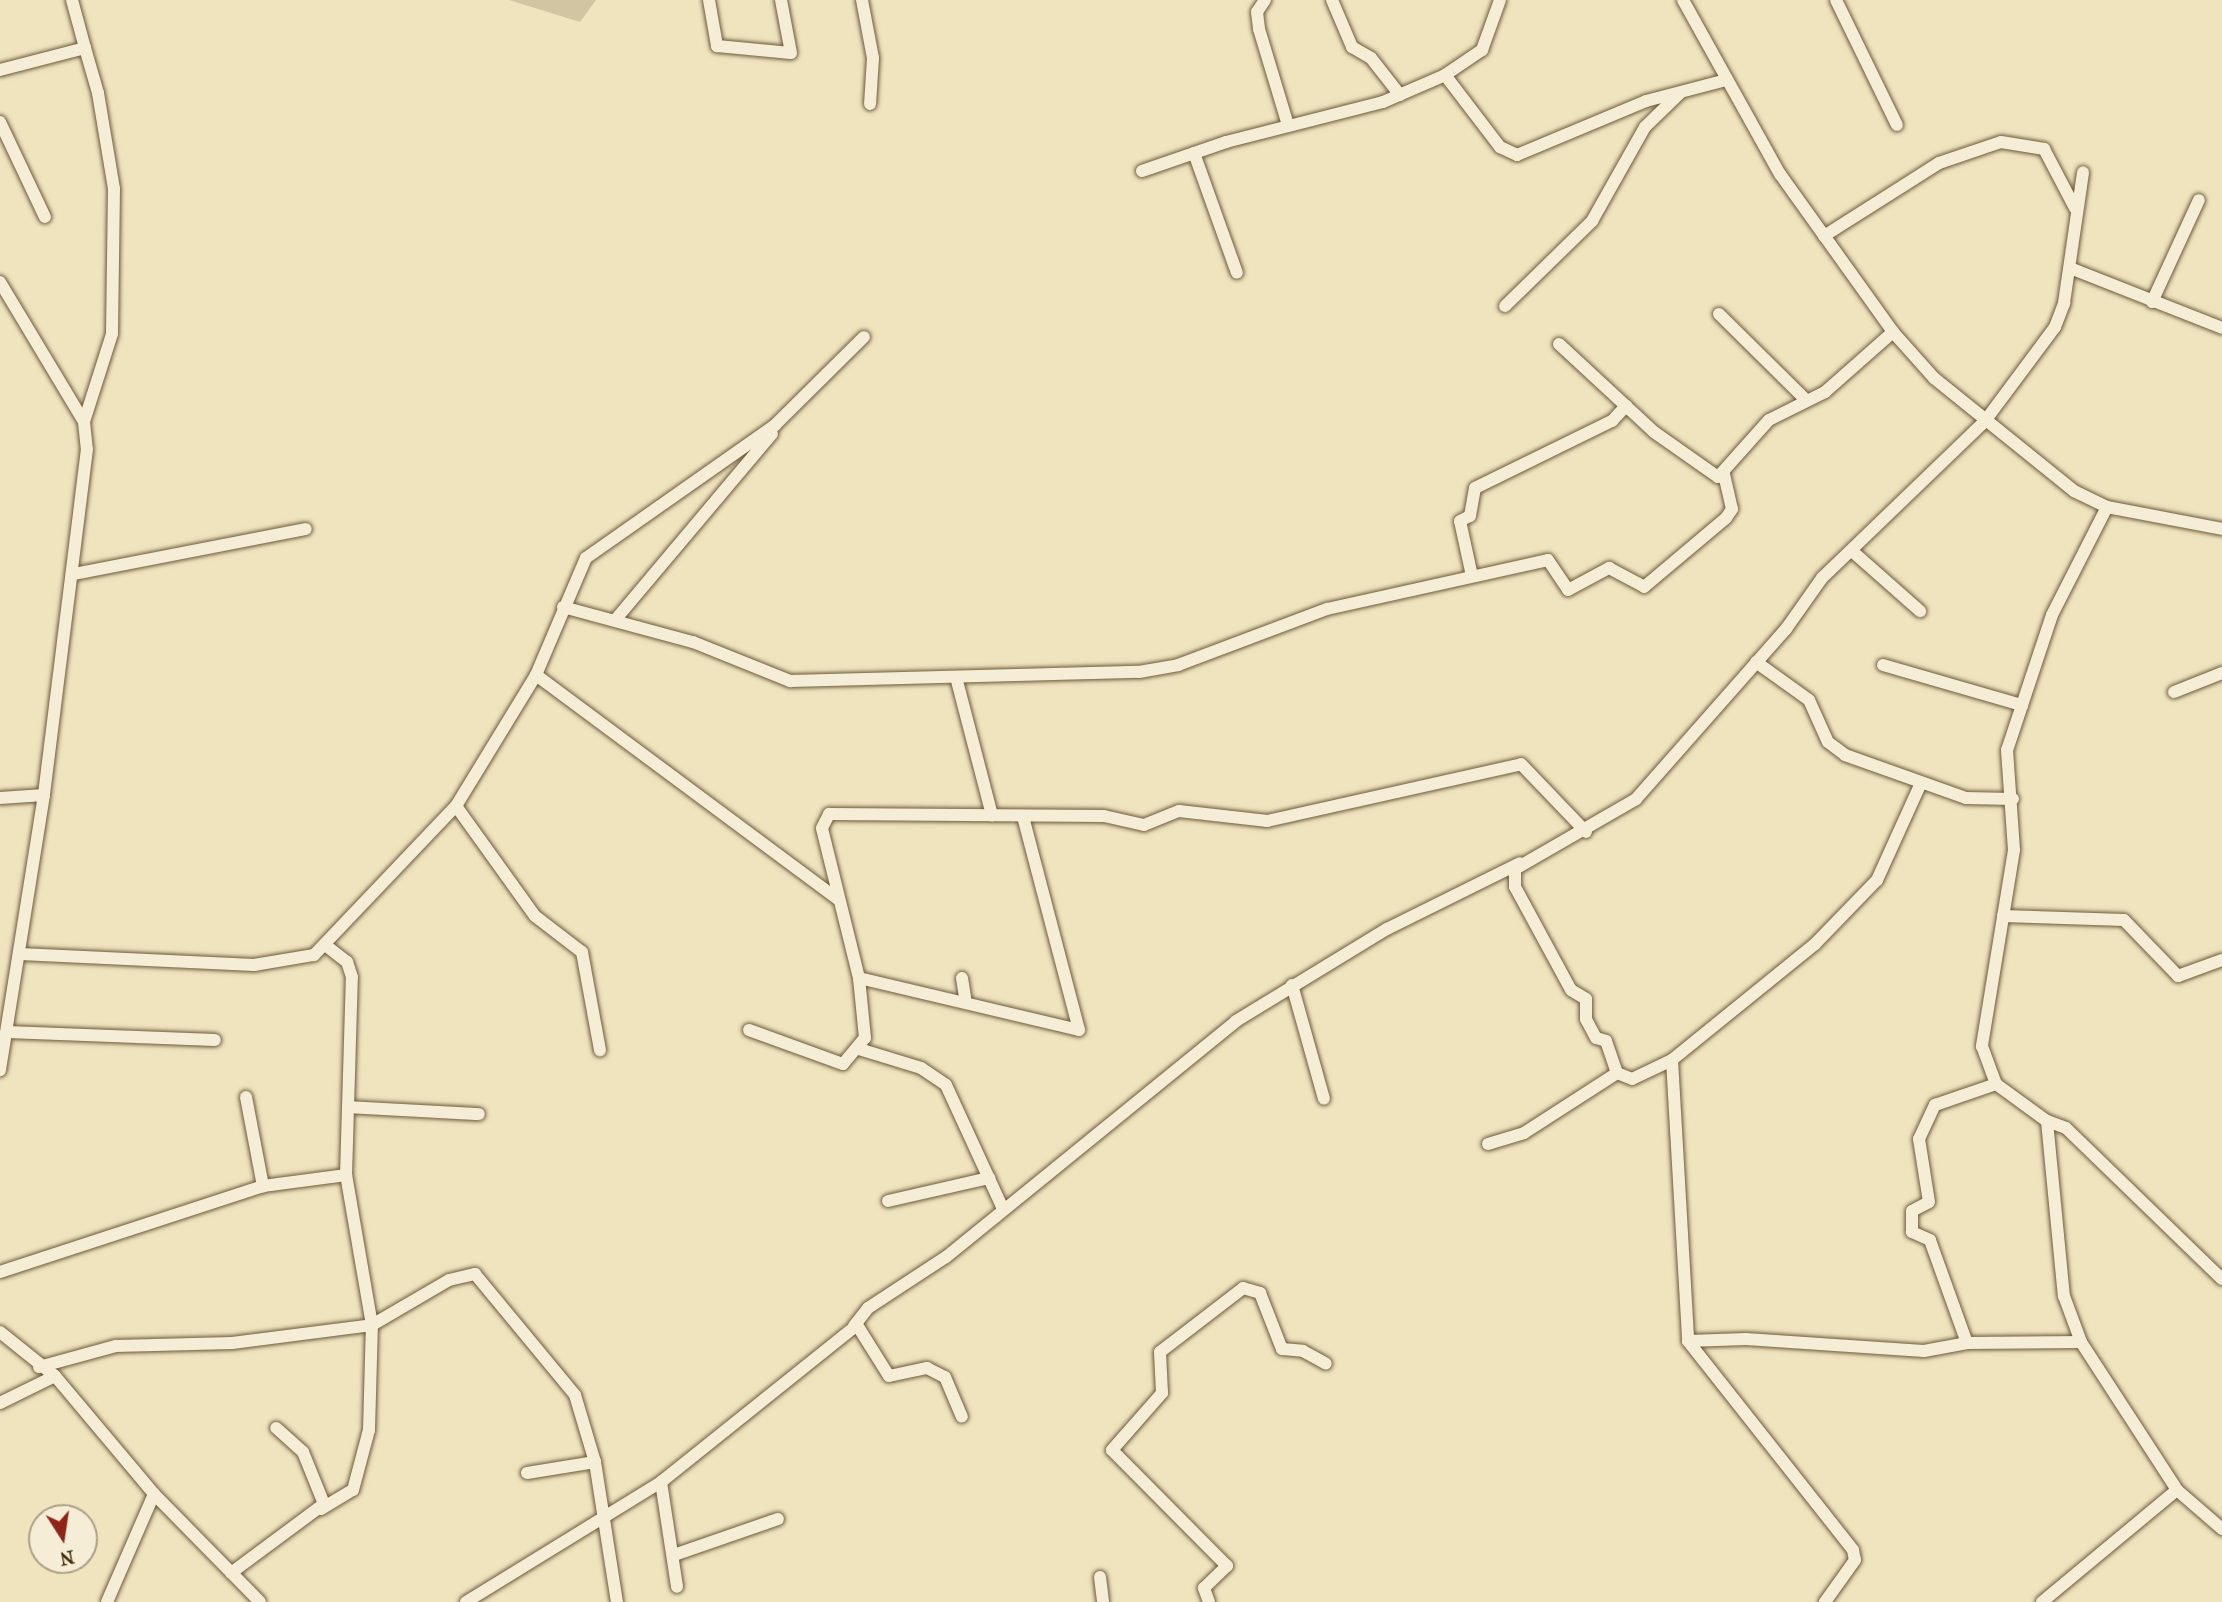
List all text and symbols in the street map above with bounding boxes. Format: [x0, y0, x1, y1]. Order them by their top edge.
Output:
north arrow [28, 1504, 98, 1574]
text: N [58, 1545, 76, 1570]

